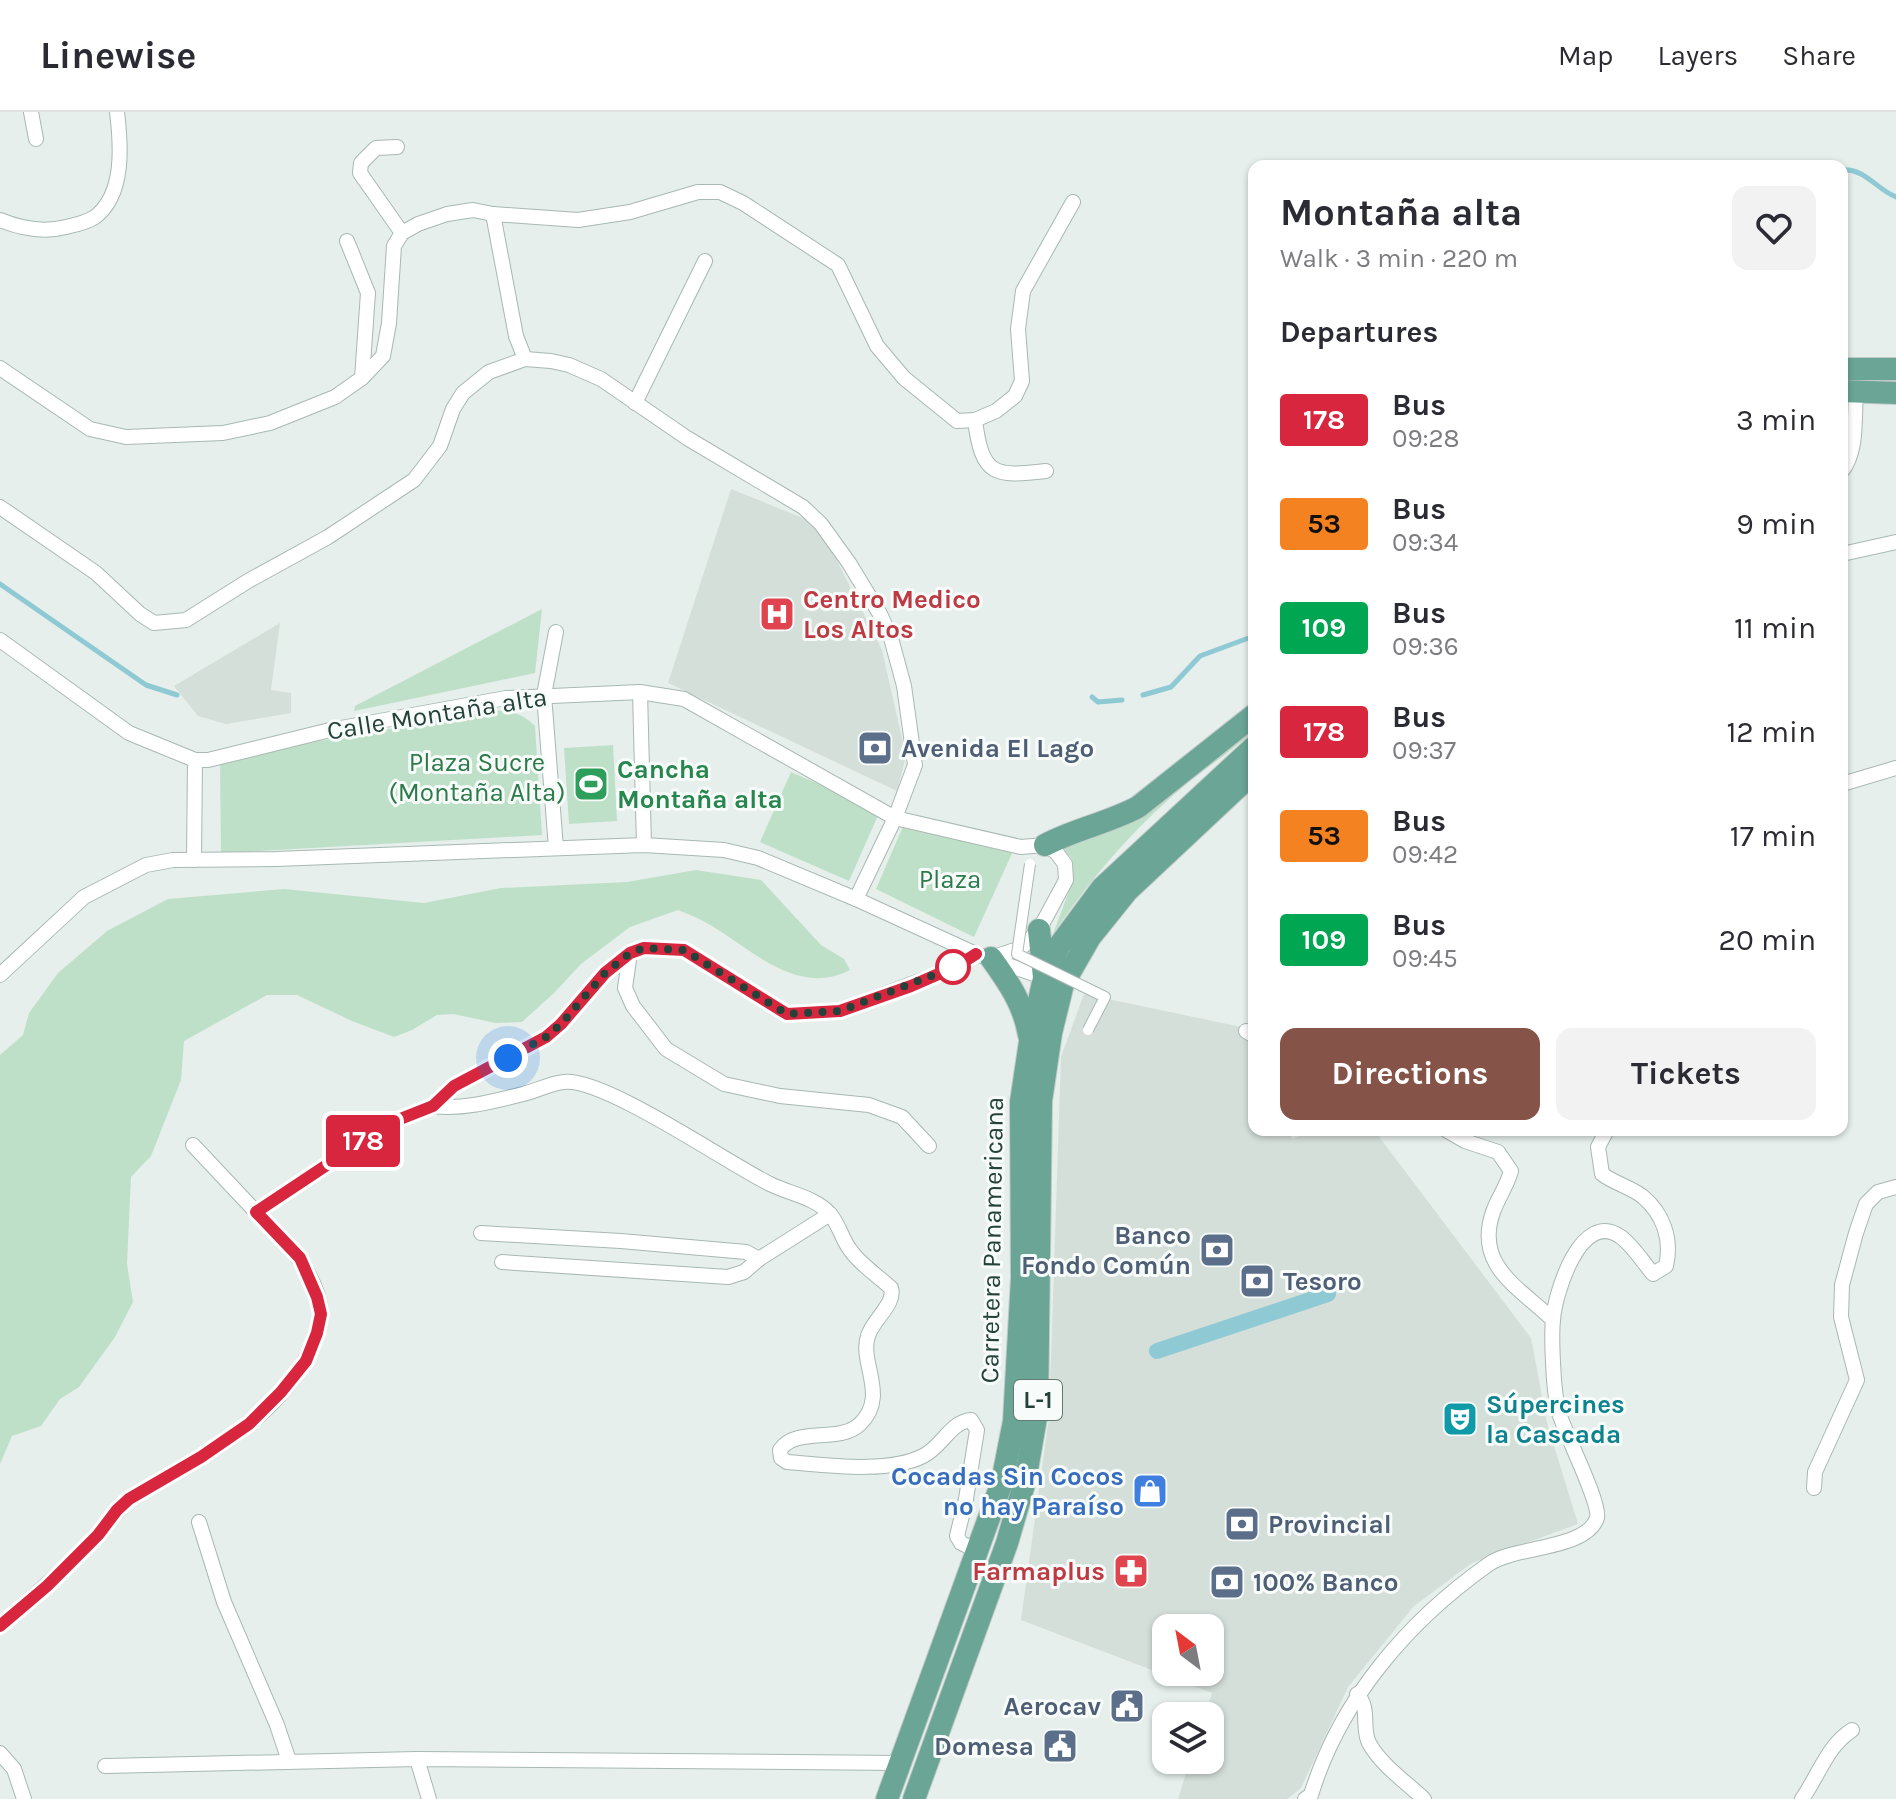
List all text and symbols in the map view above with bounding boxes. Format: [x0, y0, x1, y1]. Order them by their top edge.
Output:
text: Linewise [40, 33, 197, 78]
text: Map [1558, 39, 1613, 72]
text: Layers [1657, 39, 1738, 72]
text: Share [1782, 39, 1856, 72]
button: heart [1732, 186, 1816, 270]
text: Montaña alta [1280, 190, 1522, 235]
text: Walk · 3 min · 220 m [1280, 243, 1518, 274]
text: Departures [1280, 314, 1438, 350]
text: Bus [1392, 387, 1446, 423]
text: 3 min [1736, 402, 1816, 438]
text: 178 [1303, 403, 1345, 436]
text: 09:28 [1392, 423, 1460, 454]
text: Bus [1392, 491, 1446, 527]
text: 9 min [1736, 506, 1816, 542]
text: 53 [1307, 507, 1341, 540]
text: 09:34 [1392, 527, 1458, 558]
place label: Centro Medico Los Altos [803, 584, 981, 645]
hospital icon: Centro Medico Los Altos [758, 595, 796, 633]
text: Bus [1392, 595, 1446, 631]
text: 11 min [1734, 610, 1816, 646]
text: 109 [1302, 611, 1346, 644]
text: 09:36 [1392, 631, 1459, 662]
street label: Calle Montaña alta [325, 681, 549, 747]
text: Bus [1392, 699, 1446, 735]
text: 12 min [1726, 714, 1816, 750]
text: 178 [1303, 715, 1345, 748]
bank icon: Avenida El Lago [856, 729, 894, 767]
place label: Avenida El Lago [901, 733, 1094, 764]
text: 09:37 [1392, 735, 1456, 766]
park label: Plaza Sucre (Montaña Alta) [389, 747, 565, 808]
place label: Cancha Montaña alta [617, 754, 783, 815]
sports icon: Cancha Montaña alta [572, 765, 610, 803]
text: Bus [1392, 803, 1446, 839]
text: 17 min [1730, 818, 1816, 854]
text: 53 [1307, 819, 1341, 852]
text: 09:42 [1392, 839, 1458, 870]
park label: Plaza [919, 864, 981, 895]
text: Bus [1392, 907, 1446, 943]
text: 20 min [1719, 922, 1816, 958]
text: 109 [1302, 923, 1346, 956]
text: 09:45 [1392, 943, 1458, 974]
unlabelled marker [936, 950, 970, 984]
button: Directions [1280, 1028, 1540, 1120]
button: Tickets [1556, 1028, 1816, 1120]
your location [488, 1038, 528, 1078]
street label: Carretera Panamericana [974, 1096, 1010, 1384]
line badge: 178 [317, 1115, 409, 1167]
text: 178 [342, 1124, 384, 1157]
place label: Banco Fondo Común [1021, 1220, 1191, 1281]
bank icon: Banco Fondo Común [1198, 1231, 1236, 1269]
bank icon: Tesoro [1238, 1262, 1276, 1300]
place label: Tesoro [1283, 1266, 1362, 1297]
road number: L-1 [1014, 1380, 1062, 1420]
place label: Súpercines la Cascada [1486, 1389, 1625, 1450]
theatre icon: Súpercines la Cascada [1441, 1400, 1479, 1438]
place label: Cocadas Sin Cocos no hay Paraíso [891, 1461, 1124, 1522]
shop icon: Cocadas Sin Cocos no hay Paraíso [1131, 1472, 1169, 1510]
bank icon: Provincial [1223, 1505, 1261, 1543]
place label: Provincial [1268, 1509, 1392, 1540]
pharmacy icon: Farmaplus [1112, 1552, 1150, 1590]
place label: Farmaplus [972, 1556, 1105, 1587]
bank icon: 100% Banco [1208, 1563, 1246, 1601]
place label: 100% Banco [1253, 1567, 1398, 1598]
north arrow [1152, 1614, 1224, 1686]
map controls [1152, 1614, 1224, 1774]
public building icon: Aerocav [1108, 1687, 1146, 1725]
place label: Aerocav [1004, 1691, 1102, 1722]
button: layers [1152, 1702, 1224, 1774]
public building icon: Domesa [1041, 1727, 1079, 1765]
place label: Domesa [934, 1731, 1034, 1762]

